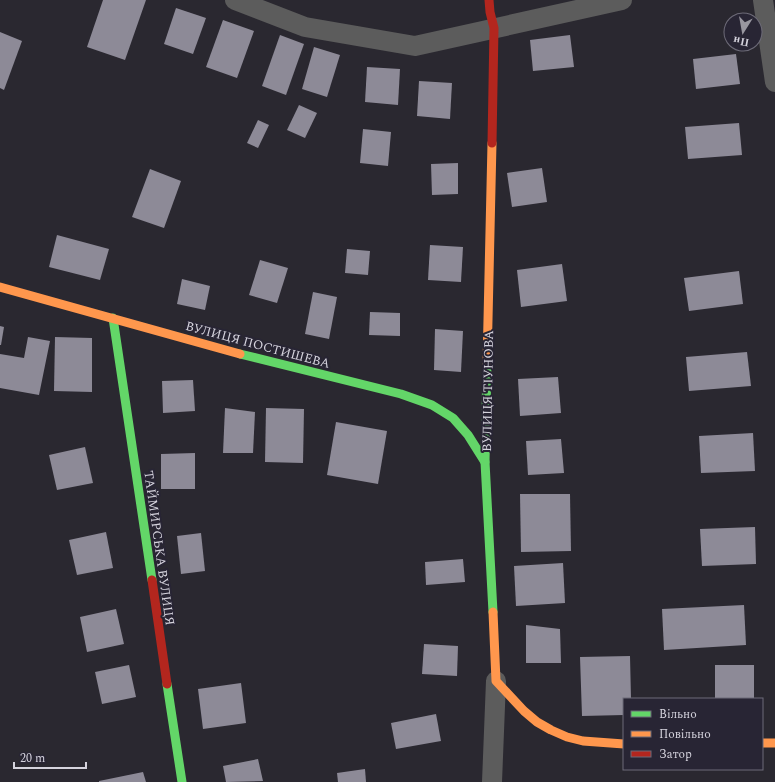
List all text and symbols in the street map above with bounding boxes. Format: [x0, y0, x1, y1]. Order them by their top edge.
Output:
north arrow [723, 12, 763, 52]
text: Пн [732, 31, 751, 51]
street label: ВУЛИЦЯ ПОСТИШЕВА [183, 316, 333, 374]
street label: ВУЛИЦЯ ТІУНОВА [477, 330, 499, 452]
street label: ТАЙМИРСЬКА ВУЛИЦЯ [138, 469, 180, 627]
legend [623, 698, 763, 770]
text: Вільно [659, 705, 697, 724]
text: Повільно [659, 725, 711, 744]
scale bar [14, 744, 86, 770]
text: Затор [659, 745, 692, 764]
text: 20 m [20, 749, 45, 768]

